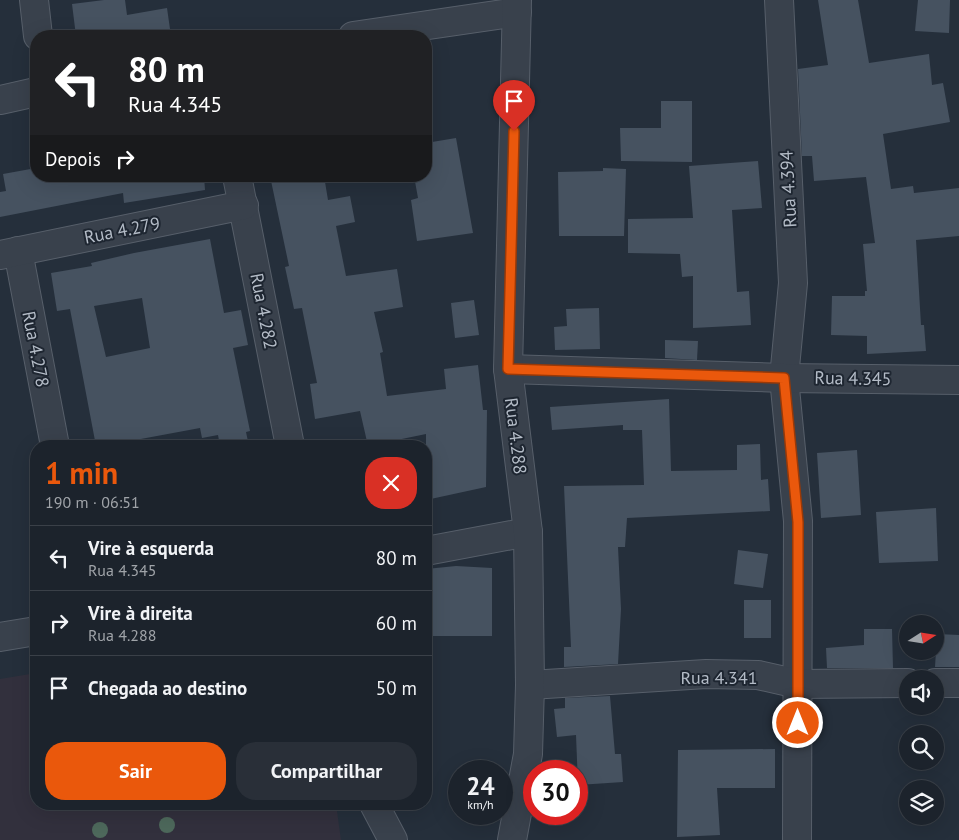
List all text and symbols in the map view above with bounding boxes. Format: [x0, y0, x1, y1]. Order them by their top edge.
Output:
text: 80 m [128, 46, 205, 92]
icon: left [45, 50, 110, 115]
pin [493, 80, 535, 131]
icon: arrive [500, 87, 528, 115]
text: Rua 4.345 [128, 90, 222, 118]
icon: right [111, 145, 139, 173]
text: Depois [45, 147, 101, 171]
street label: Rua 4.394 [774, 150, 802, 228]
street label: Rua 4.279 [82, 211, 162, 249]
street label: Rua 4.282 [245, 271, 283, 351]
street label: Rua 4.278 [17, 309, 55, 389]
street label: Rua 4.345 [814, 366, 892, 390]
street label: Rua 4.288 [500, 396, 532, 476]
text: 1 min [45, 453, 118, 492]
button: close [365, 457, 417, 509]
text: 190 m · 06:51 [45, 492, 140, 512]
text: Vire à esquerda [88, 536, 214, 560]
icon: left [45, 544, 73, 572]
text: 80 m [376, 546, 417, 570]
text: Rua 4.345 [88, 560, 157, 580]
text: Vire à direita [88, 601, 193, 625]
icon: right [45, 609, 73, 637]
text: 60 m [376, 611, 417, 635]
north arrow [899, 615, 944, 660]
map controls [899, 615, 944, 825]
text: Rua 4.288 [88, 625, 157, 645]
street label: Rua 4.341 [680, 666, 758, 689]
button: sound [899, 670, 944, 715]
icon: arrive [45, 674, 73, 702]
text: Chegada ao destino [88, 676, 247, 700]
text: 50 m [376, 676, 417, 700]
position arrow [771, 696, 823, 748]
button: search [899, 725, 944, 770]
button: Sair [45, 742, 226, 800]
button: Compartilhar [236, 742, 417, 800]
speed limit sign: 30 [523, 760, 588, 825]
text: 24 [466, 770, 495, 802]
button: layers [899, 780, 944, 825]
text: km/h [467, 797, 494, 812]

